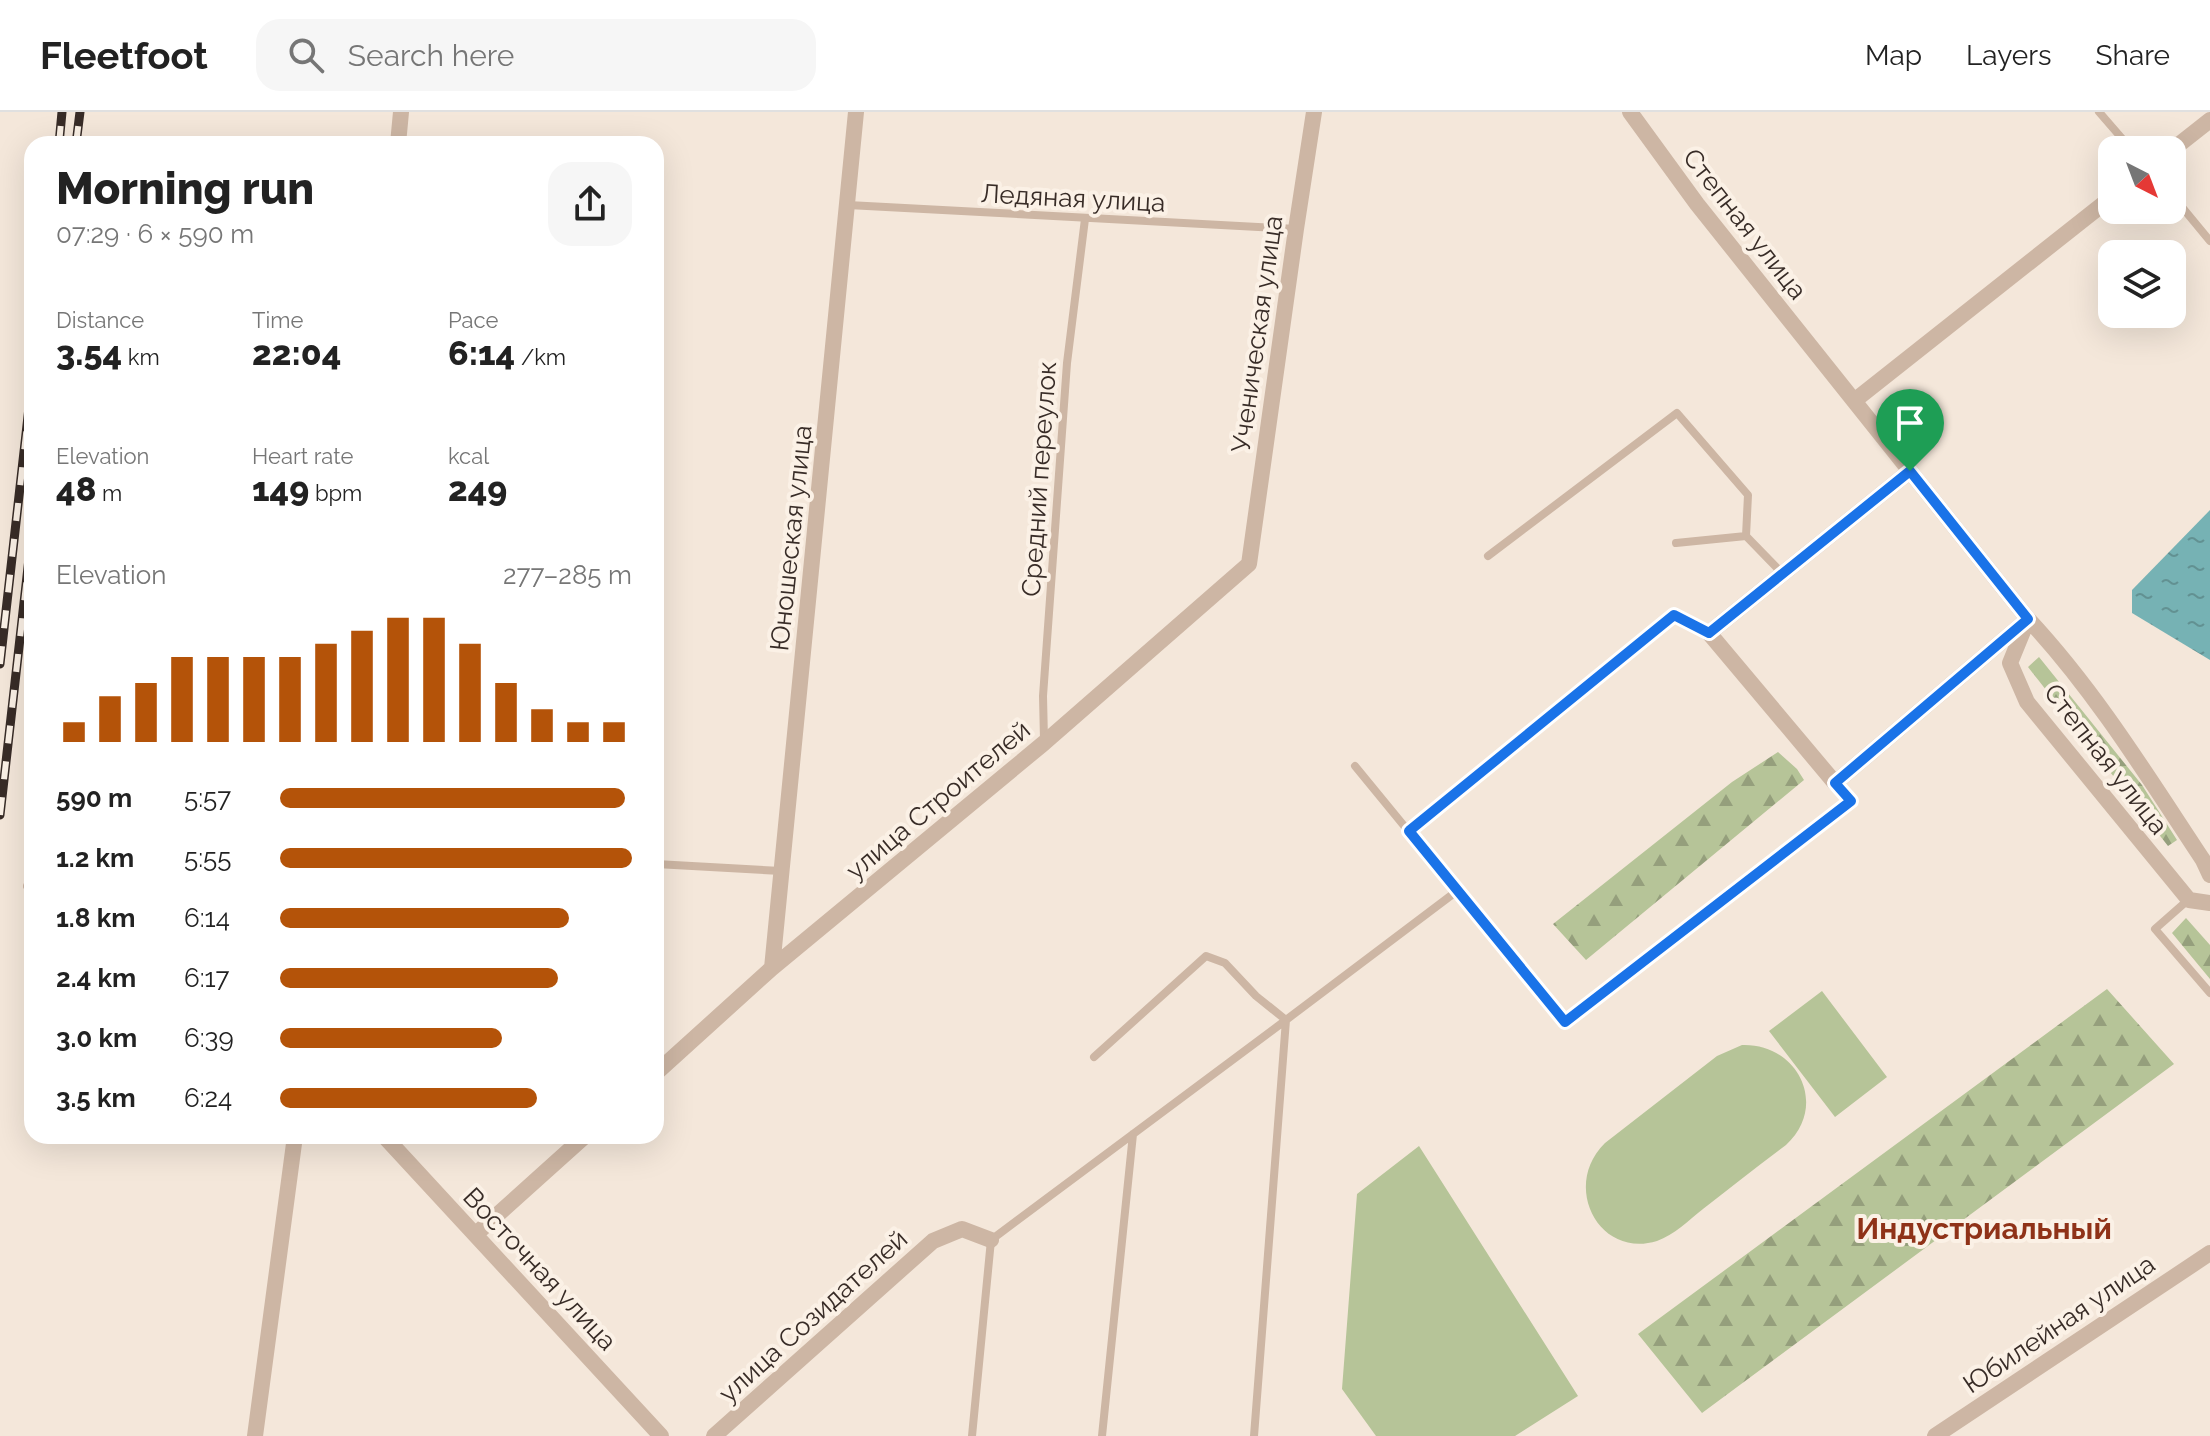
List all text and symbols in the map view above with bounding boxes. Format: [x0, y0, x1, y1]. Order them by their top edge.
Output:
search box [256, 19, 816, 91]
text: Fleetfoot [40, 33, 208, 78]
icon: search [284, 33, 328, 77]
text: Search here [348, 38, 514, 73]
text: Map [1865, 39, 1922, 72]
text: Layers [1966, 39, 2052, 72]
text: Share [2096, 39, 2170, 72]
north arrow [2098, 136, 2186, 224]
map controls [2098, 136, 2186, 328]
street label: Степная улица [1677, 143, 1813, 305]
button: share [548, 162, 632, 246]
text: Morning run [56, 163, 314, 214]
street label: Ледяная улица [980, 178, 1166, 218]
street label: Ученическая улица [1226, 214, 1288, 454]
text: 07:29 · 6 × 590 m [56, 219, 254, 249]
button: layers [2098, 240, 2186, 328]
text: Distance [56, 307, 144, 333]
text: Time [252, 307, 303, 333]
text: Pace [448, 307, 498, 333]
text: 3.54 [56, 333, 122, 373]
text: 22:04 [252, 333, 341, 373]
text: 6:14 [448, 333, 515, 373]
text: km [122, 344, 160, 370]
text: /km [515, 344, 566, 370]
street label: Средний переулок [1016, 360, 1062, 598]
pin [1876, 389, 1944, 471]
icon: arrive [1888, 401, 1932, 445]
street label: Юношеская улица [764, 424, 818, 652]
text: Elevation [56, 443, 149, 469]
text: Heart rate [252, 443, 353, 469]
text: kcal [448, 443, 489, 469]
text: 48 [56, 469, 96, 509]
text: 149 [252, 469, 309, 509]
text: 249 [448, 469, 507, 509]
text: m [96, 480, 122, 506]
text: bpm [309, 480, 362, 506]
text: Elevation [56, 560, 166, 590]
text: 277–285 m [503, 560, 632, 590]
street label: Степная улица [2038, 678, 2174, 840]
street label: улица Строителей [840, 714, 1036, 886]
text: 590 m [56, 783, 132, 813]
text: 5:57 [184, 783, 231, 813]
text: 1.2 km [56, 843, 134, 873]
text: 5:55 [184, 843, 231, 873]
text: 1.8 km [56, 903, 135, 933]
text: 6:14 [184, 903, 230, 933]
text: 2.4 km [56, 963, 136, 993]
text: 6:17 [184, 963, 229, 993]
text: 3.0 km [56, 1023, 137, 1053]
text: 6:39 [184, 1023, 234, 1053]
text: 3.5 km [56, 1083, 136, 1113]
text: 6:24 [184, 1083, 232, 1113]
street label: Восточная улица [457, 1182, 623, 1356]
district label: Индустриальный [1856, 1211, 2112, 1246]
street label: улица Созидателей [713, 1224, 913, 1408]
street label: Юбилейная улица [1958, 1249, 2160, 1399]

